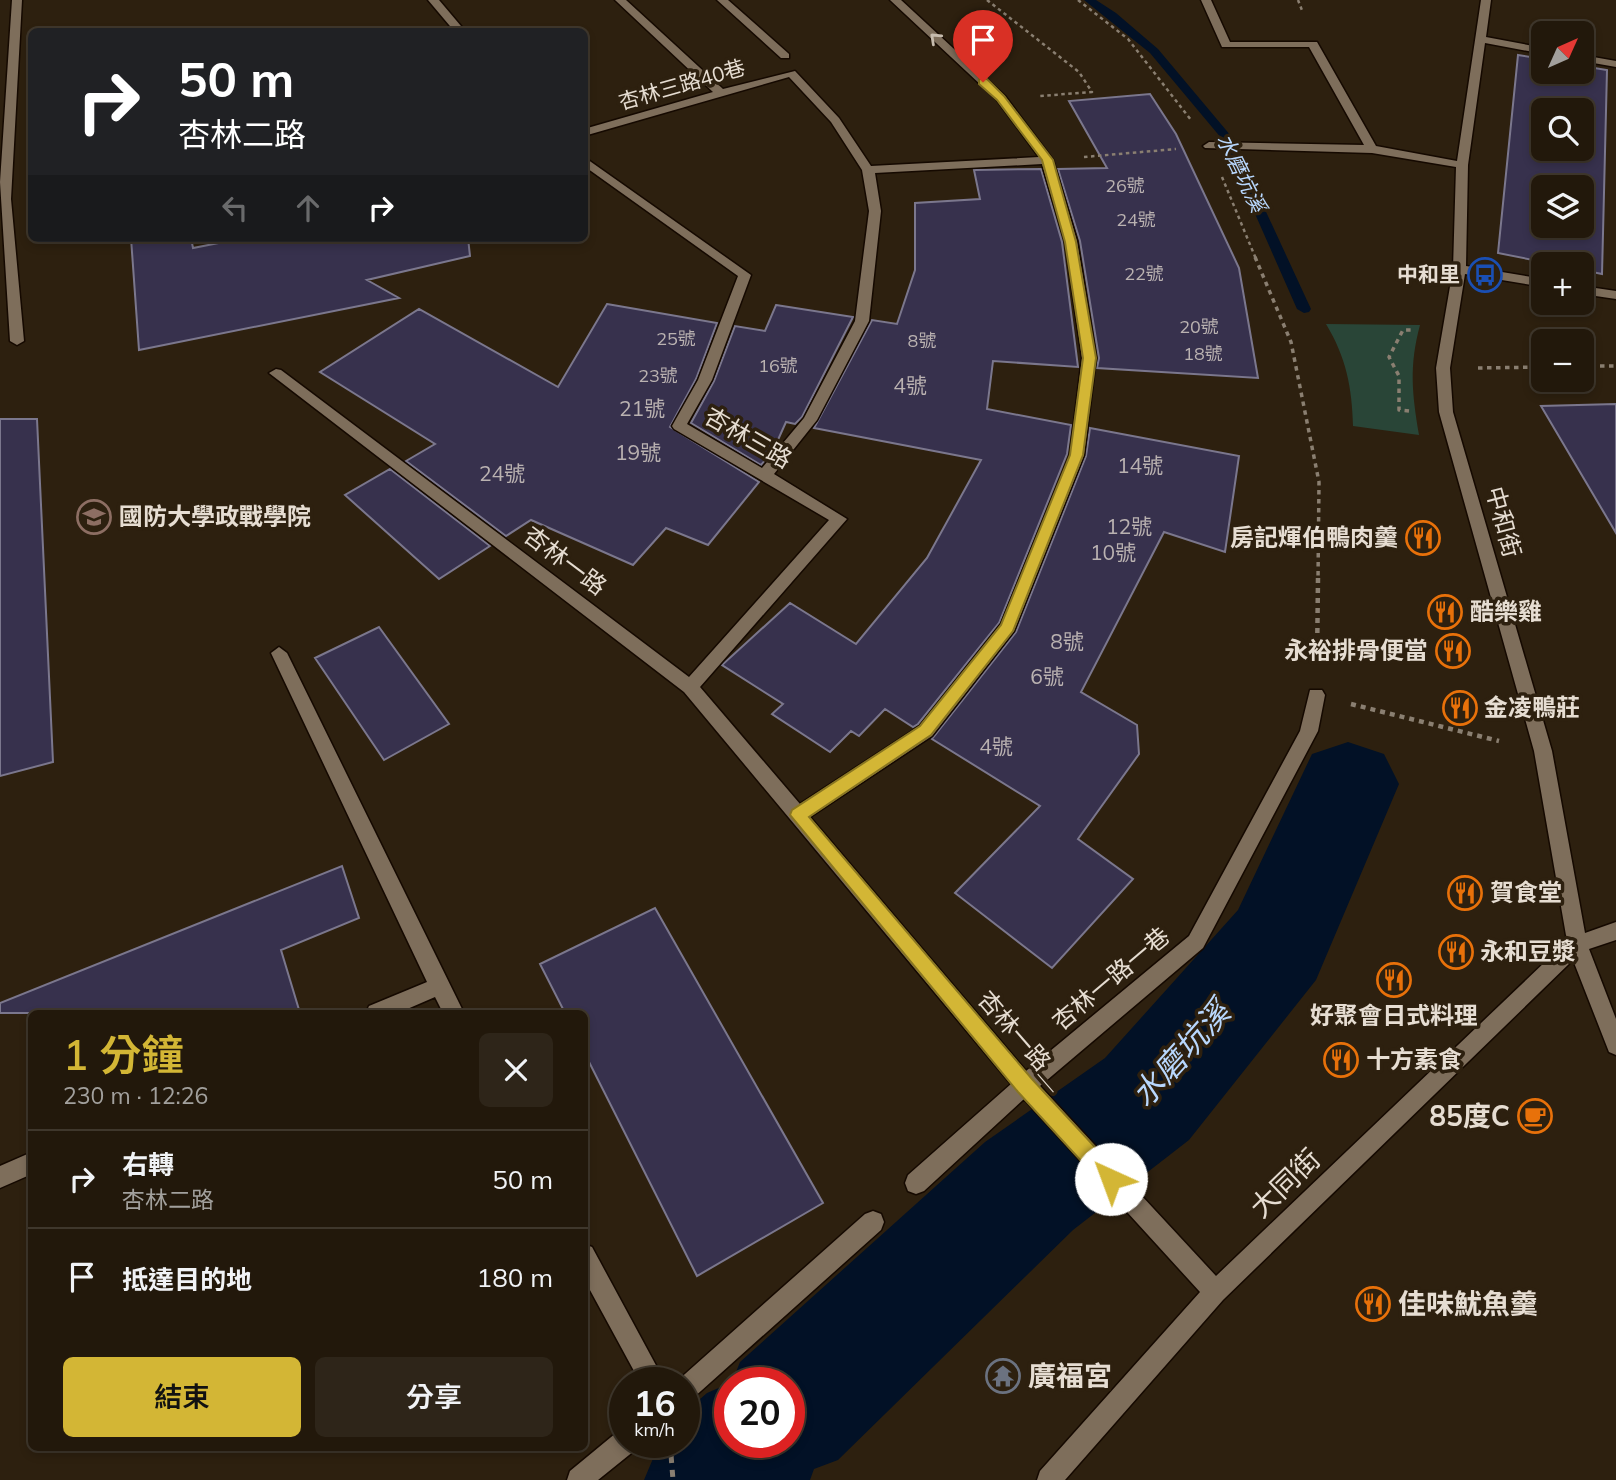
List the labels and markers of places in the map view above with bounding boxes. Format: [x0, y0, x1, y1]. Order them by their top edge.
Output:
pin [953, 10, 1013, 82]
bus stop icon: 中和里 [1466, 256, 1504, 294]
place label: 中和里 [1397, 261, 1460, 287]
school or university icon: 國防大學政戰學院 [75, 498, 113, 536]
place label: 國防大學政戰學院 [119, 501, 311, 531]
restaurant icon: 房記煇伯鴨肉羹 [1404, 519, 1442, 557]
place label: 房記煇伯鴨肉羹 [1230, 522, 1398, 552]
restaurant icon: 酷樂雞 [1426, 593, 1464, 631]
place label: 酷樂雞 [1470, 596, 1542, 626]
restaurant icon: 永裕排骨便當 [1434, 632, 1472, 670]
place label: 永裕排骨便當 [1284, 635, 1428, 665]
restaurant icon: 金凌鴨莊 [1441, 689, 1479, 727]
place label: 金凌鴨莊 [1484, 692, 1580, 722]
restaurant icon: 賀食堂 [1446, 874, 1484, 912]
place label: 賀食堂 [1490, 877, 1562, 907]
restaurant icon: 永和豆漿 [1437, 933, 1475, 971]
place label: 永和豆漿 [1480, 936, 1576, 966]
restaurant icon: 好聚會日式料理 [1375, 961, 1413, 999]
place label: 好聚會日式料理 [1310, 1000, 1478, 1030]
restaurant icon: 十方素食 [1322, 1041, 1360, 1079]
place label: 十方素食 [1366, 1044, 1462, 1074]
cafe icon: 85度C [1516, 1097, 1554, 1135]
place label: 85度C [1429, 1098, 1510, 1133]
restaurant icon: 佳味魷魚羹 [1354, 1285, 1392, 1323]
place label: 佳味魷魚羹 [1398, 1286, 1538, 1321]
temple icon: 廣福宮 [984, 1357, 1022, 1395]
place label: 廣福宮 [1028, 1358, 1112, 1393]

